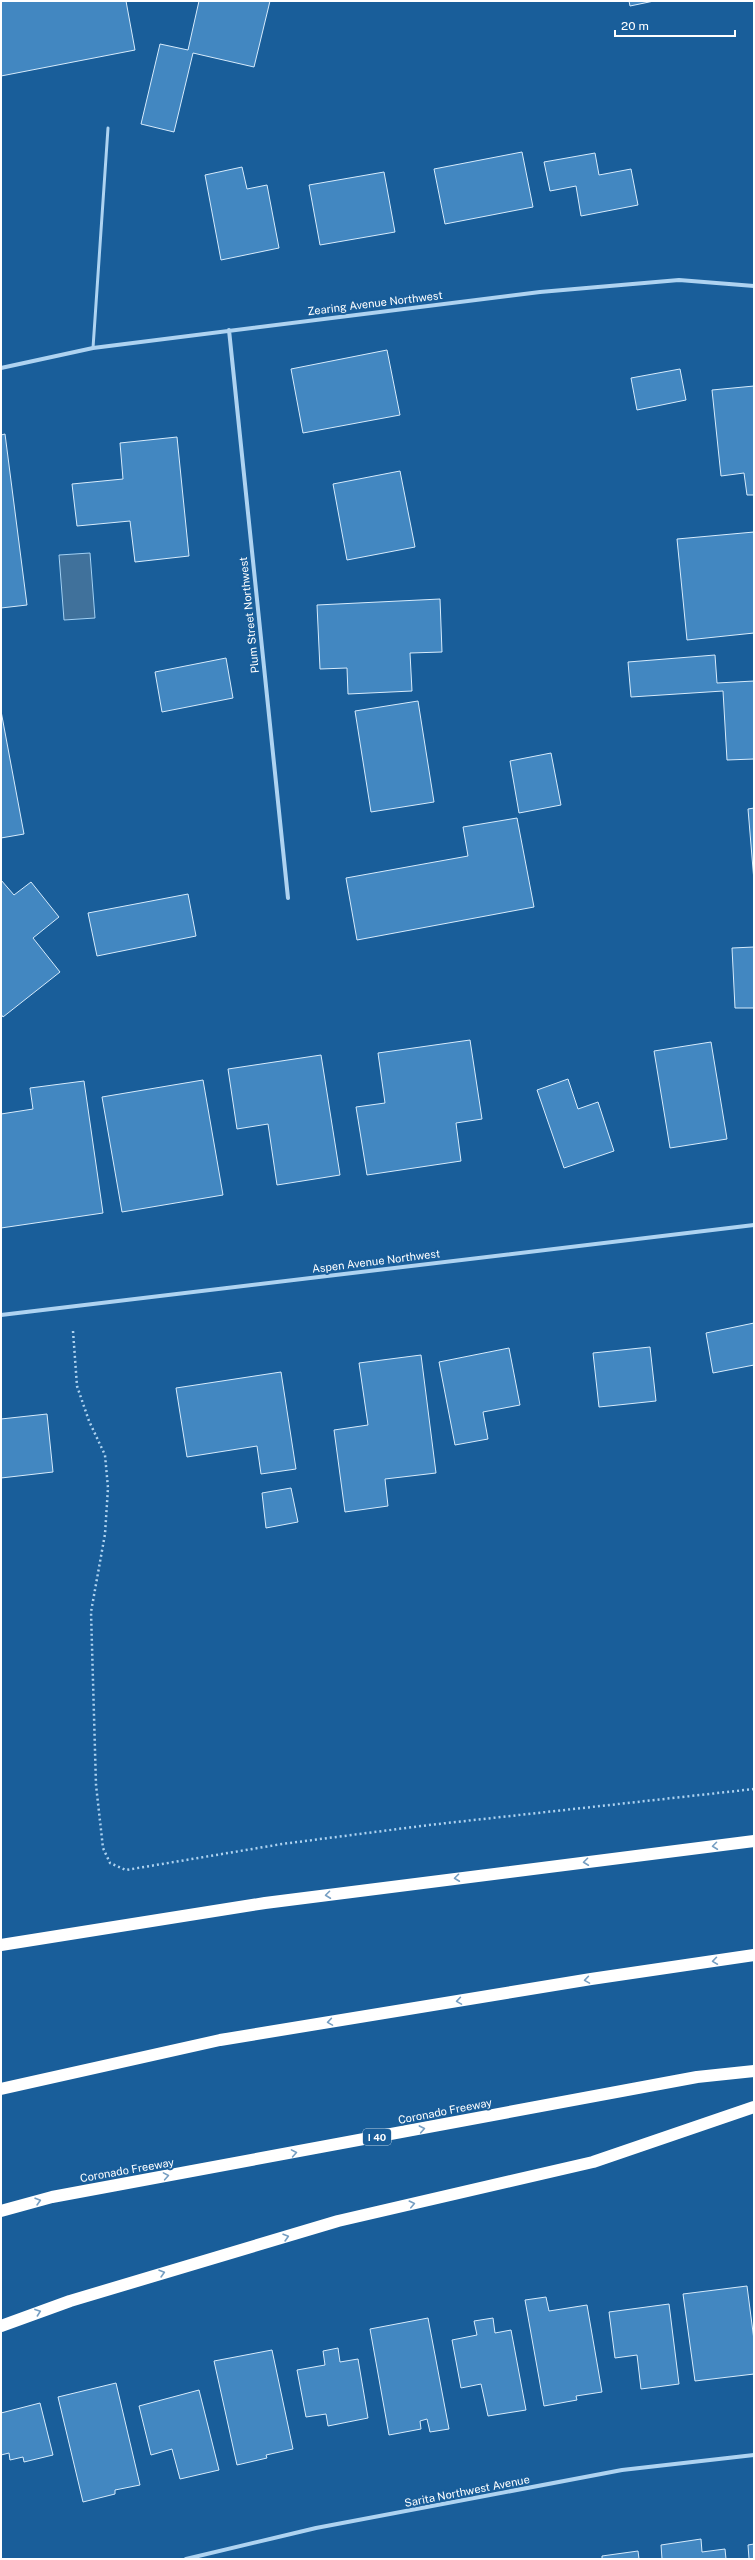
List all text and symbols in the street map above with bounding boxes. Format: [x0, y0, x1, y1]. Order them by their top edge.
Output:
scale bar [615, 12, 735, 38]
text: 20 m [621, 19, 649, 33]
street label: Zearing Avenue Northwest [307, 289, 443, 317]
street label: Plum Street Northwest [237, 556, 261, 674]
street label: Aspen Avenue Northwest [311, 1247, 441, 1275]
one-way arrow [712, 1841, 718, 1850]
one-way arrow [583, 1857, 589, 1866]
one-way arrow [454, 1874, 460, 1883]
one-way arrow [325, 1890, 331, 1899]
one-way arrow [712, 1956, 719, 1965]
one-way arrow [584, 1975, 590, 1984]
one-way arrow [455, 1996, 462, 2005]
one-way arrow [327, 2017, 333, 2026]
street label: Coronado Freeway [397, 2096, 493, 2126]
one-way arrow [419, 2125, 425, 2134]
road number: I 40 [363, 2129, 391, 2145]
one-way arrow [291, 2149, 297, 2157]
street label: Coronado Freeway [79, 2156, 175, 2184]
one-way arrow [163, 2172, 169, 2181]
one-way arrow [35, 2197, 42, 2205]
one-way arrow [408, 2200, 415, 2209]
one-way arrow [283, 2233, 290, 2241]
one-way arrow [158, 2269, 165, 2278]
one-way arrow [34, 2309, 41, 2317]
street label: Sarita Northwest Avenue [403, 2473, 531, 2509]

